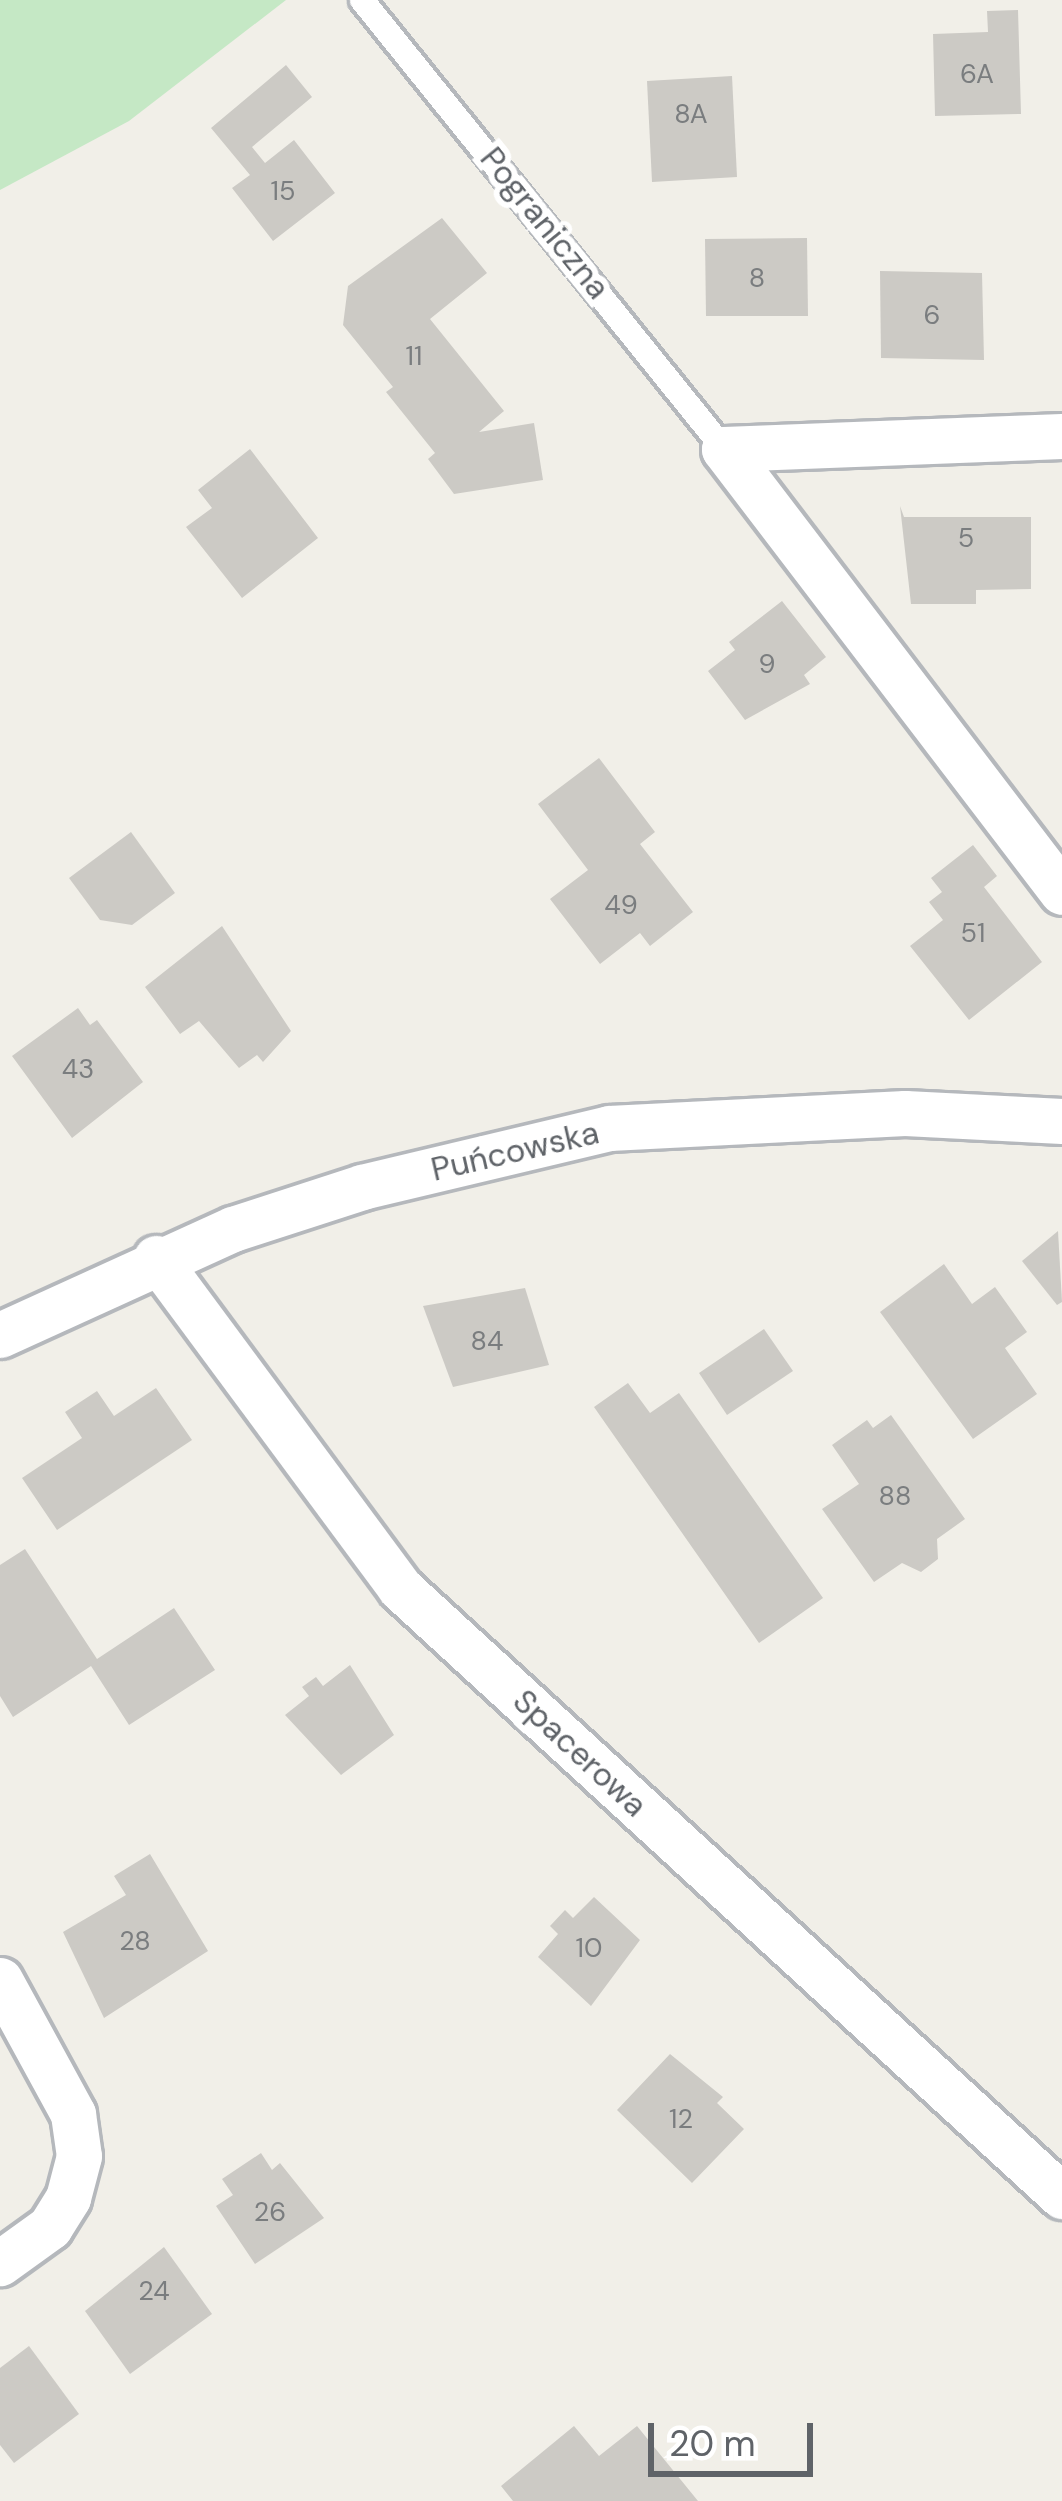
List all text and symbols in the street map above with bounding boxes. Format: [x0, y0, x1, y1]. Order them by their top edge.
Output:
house number: 6A [960, 58, 994, 90]
house number: 8A [674, 98, 708, 130]
street label: Pograniczna [472, 139, 618, 307]
house number: 15 [271, 175, 295, 207]
house number: 8 [749, 262, 765, 294]
house number: 6 [924, 299, 940, 331]
house number: 11 [406, 340, 422, 372]
house number: 5 [958, 522, 974, 554]
house number: 9 [759, 648, 775, 680]
house number: 49 [604, 889, 638, 921]
house number: 51 [961, 917, 985, 949]
house number: 43 [62, 1053, 94, 1085]
street label: Puńcowska [427, 1112, 603, 1190]
house number: 84 [471, 1325, 503, 1357]
house number: 88 [879, 1480, 911, 1512]
street label: Spacerowa [505, 1681, 655, 1825]
house number: 28 [119, 1925, 151, 1957]
house number: 10 [576, 1932, 602, 1964]
house number: 12 [669, 2103, 693, 2135]
house number: 26 [254, 2196, 286, 2228]
house number: 24 [138, 2275, 170, 2307]
scale bar [654, 2399, 819, 2473]
text: 20 m [669, 2420, 756, 2467]

